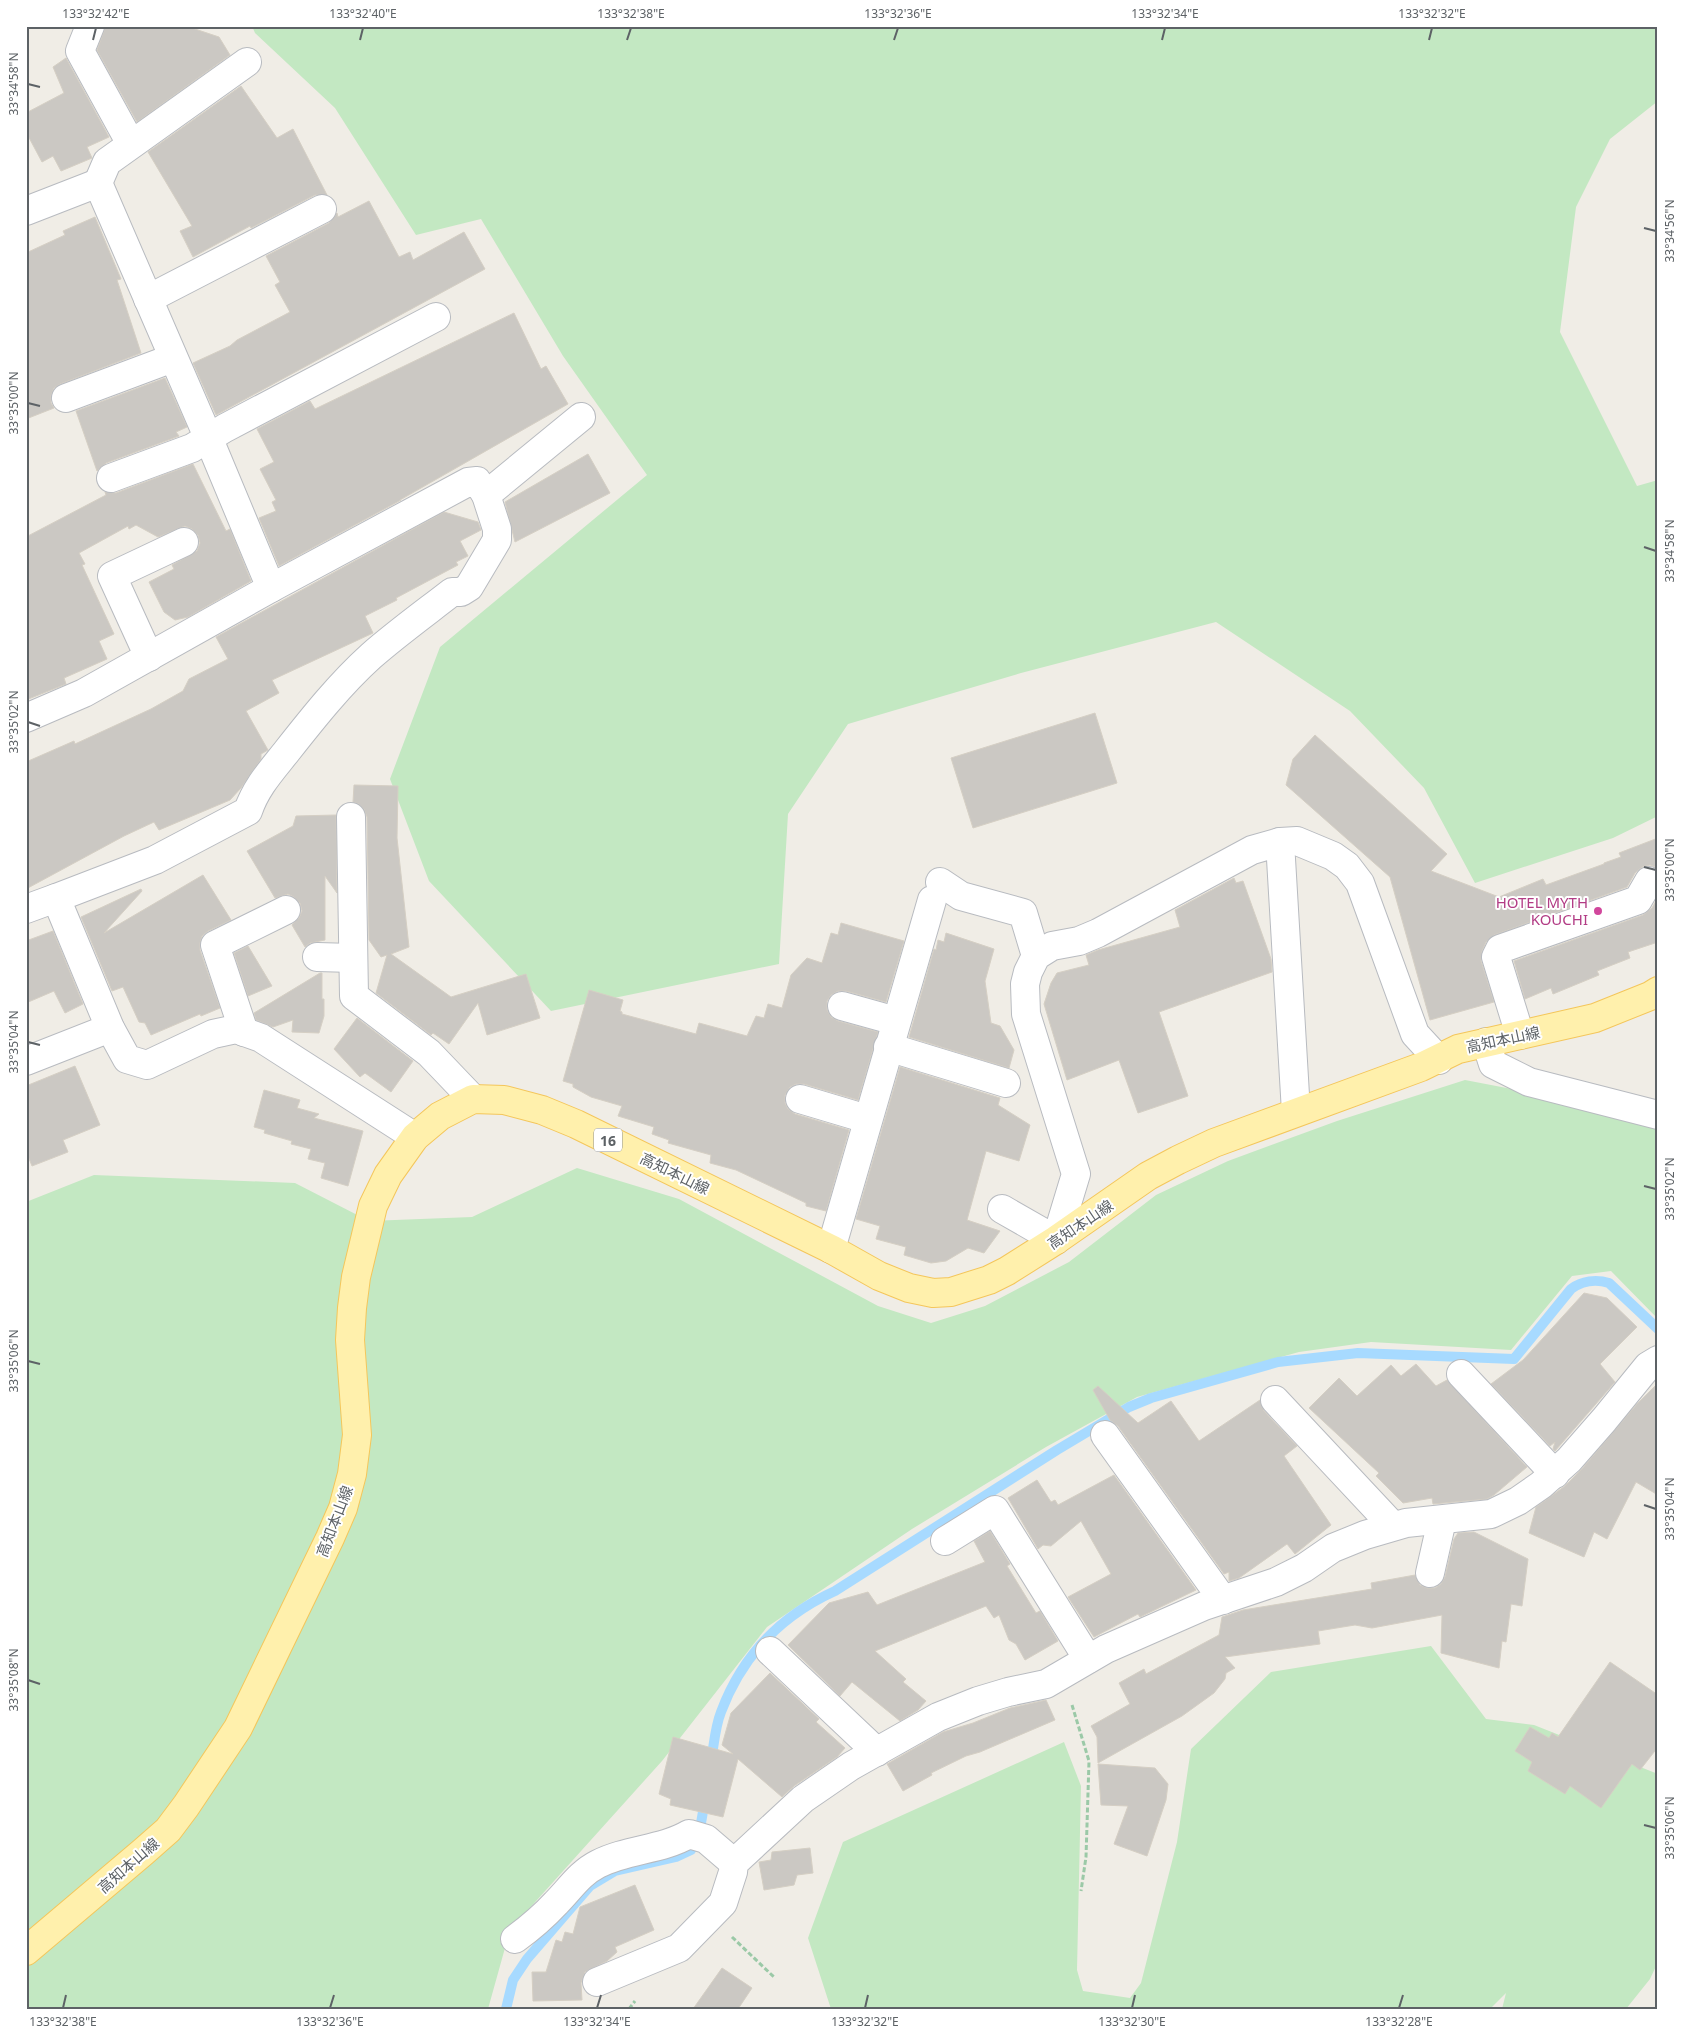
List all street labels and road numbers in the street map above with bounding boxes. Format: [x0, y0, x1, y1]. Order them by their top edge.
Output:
street label: 高知本山線 [1464, 1021, 1542, 1057]
road number: 16 [594, 1128, 622, 1152]
street label: 高知本山線 [637, 1148, 713, 1198]
street label: 高知本山線 [1043, 1195, 1117, 1253]
street label: 高知本山線 [311, 1482, 357, 1560]
street label: 高知本山線 [93, 1833, 163, 1897]

